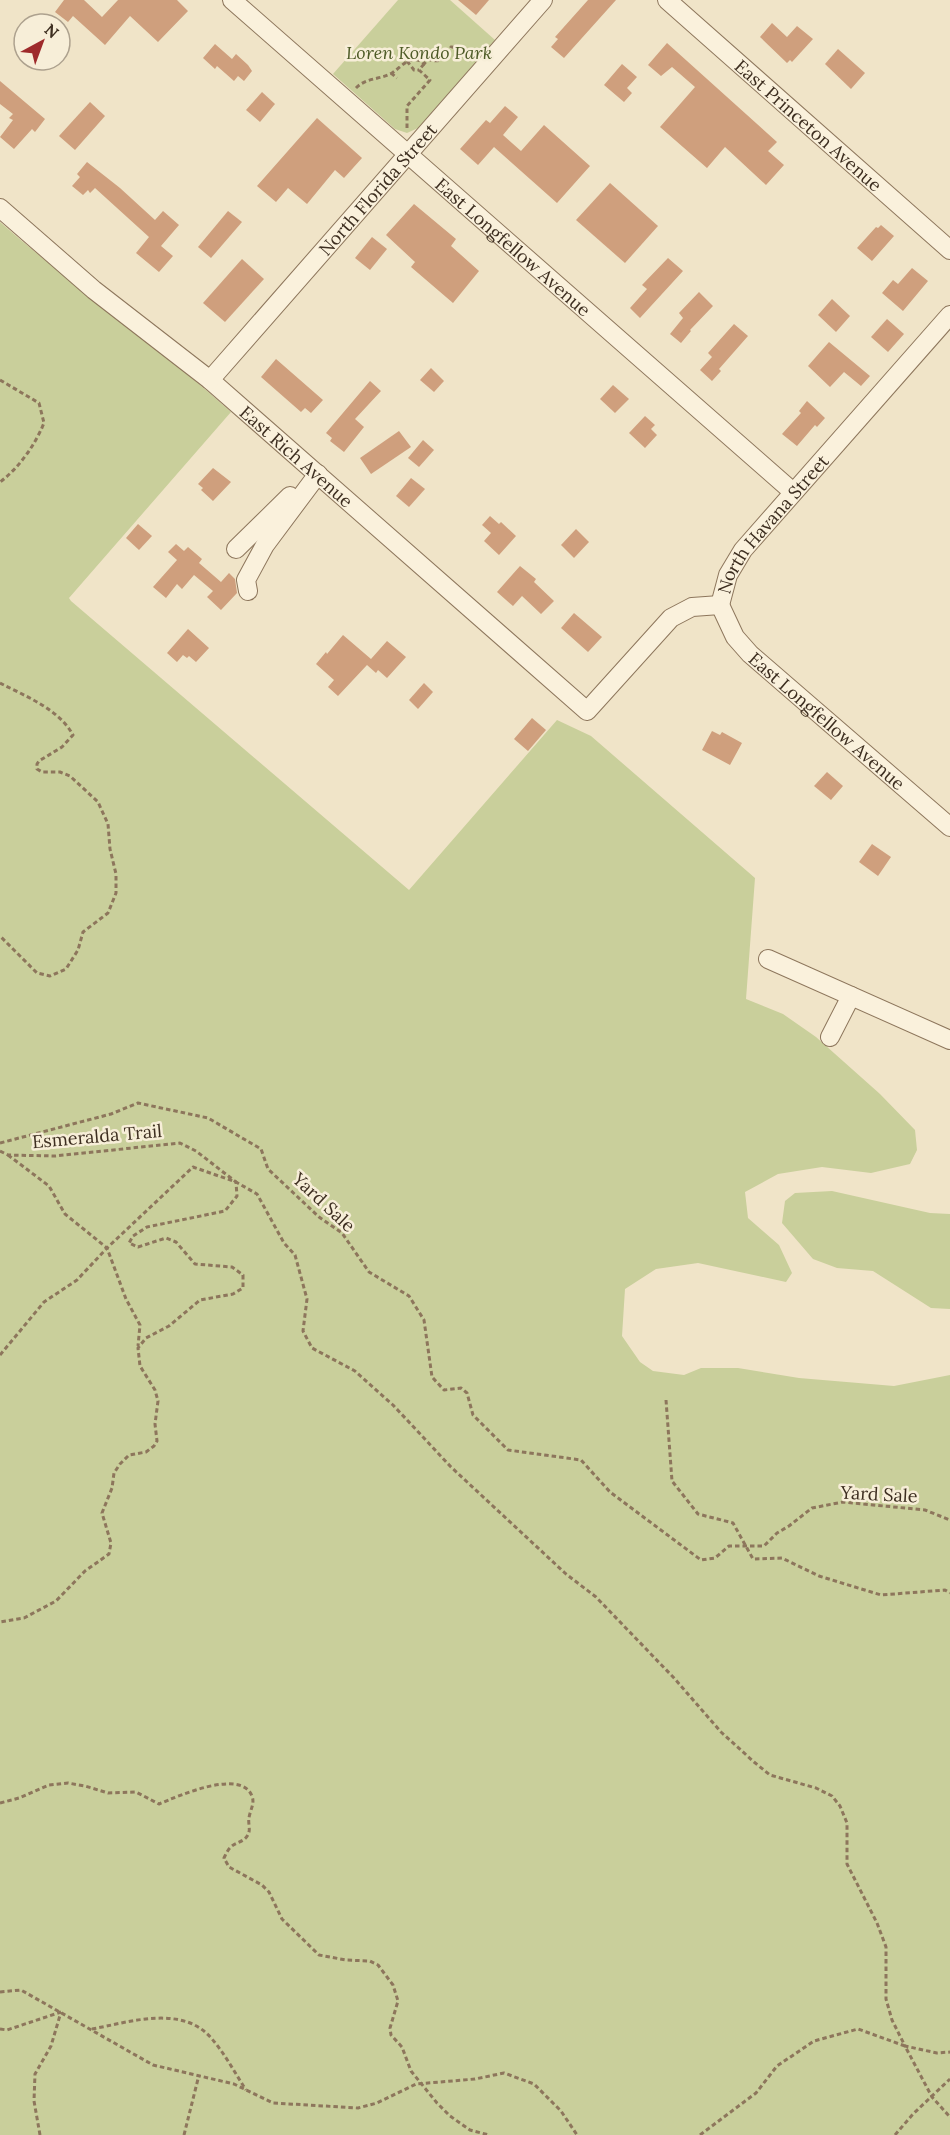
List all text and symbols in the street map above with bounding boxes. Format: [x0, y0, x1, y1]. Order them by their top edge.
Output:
north arrow [12, 12, 72, 72]
text: N [41, 19, 63, 42]
park label: Loren Kondo Park [346, 41, 492, 64]
street label: East Princeton Avenue [730, 54, 887, 196]
street label: North Florida Street [313, 118, 442, 260]
street label: East Longfellow Avenue [431, 172, 596, 321]
street label: East Rich Avenue [235, 400, 358, 512]
street label: North Havana Street [712, 450, 833, 596]
street label: East Longfellow Avenue [744, 647, 910, 795]
street label: Esmeralda Trail [31, 1119, 163, 1153]
street label: Yard Sale [287, 1167, 360, 1237]
street label: Yard Sale [839, 1480, 918, 1508]

